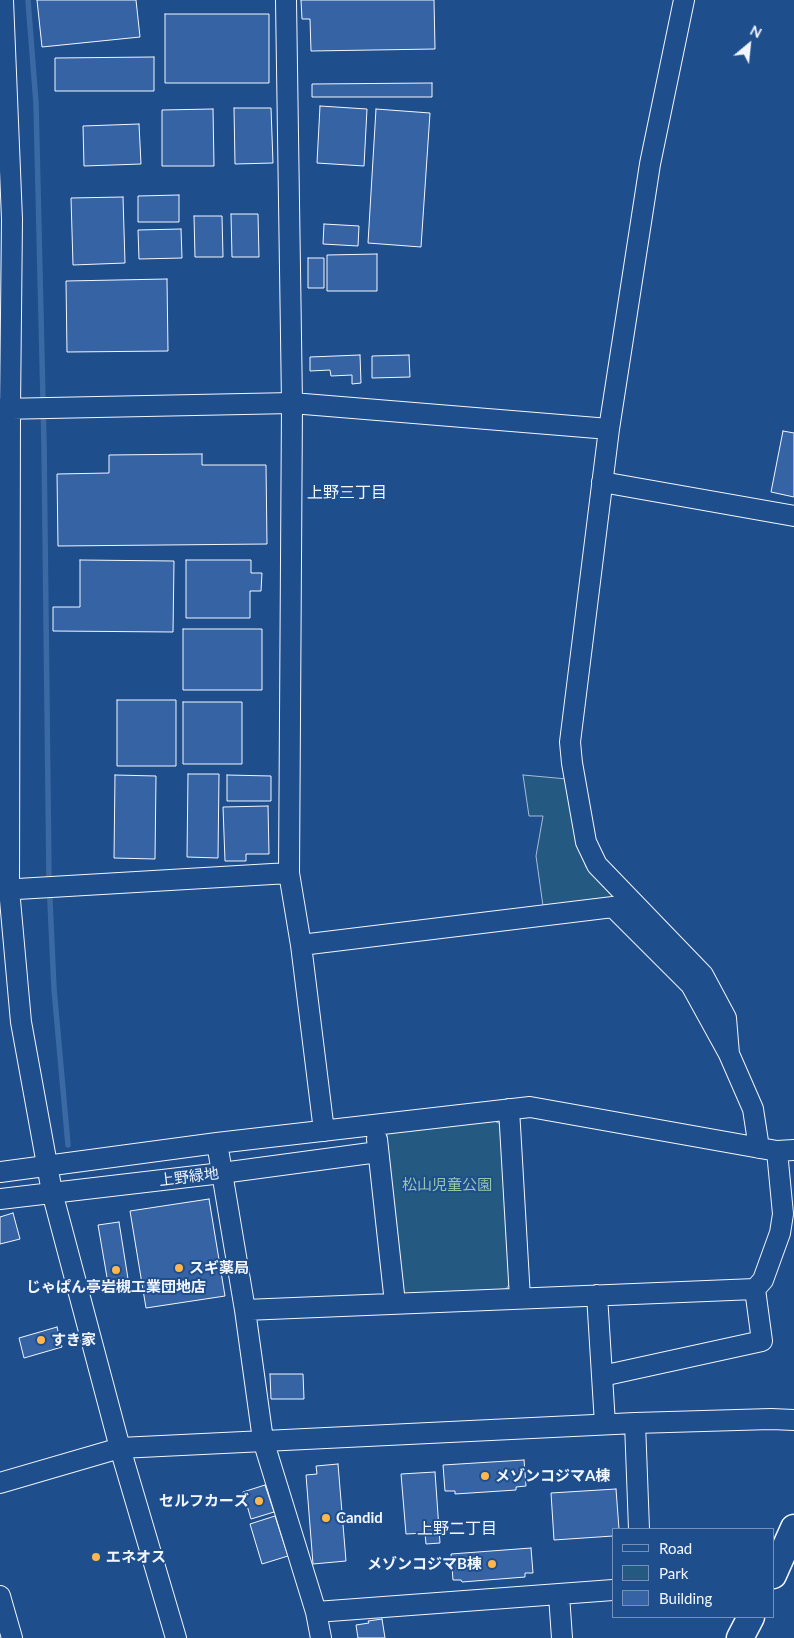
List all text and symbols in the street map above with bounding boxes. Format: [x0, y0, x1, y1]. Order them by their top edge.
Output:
north arrow [724, 20, 774, 70]
text: N [748, 21, 765, 41]
district label: 上野三丁目 [307, 483, 387, 503]
street label: 上野緑地 [158, 1164, 220, 1190]
park label: 松山児童公園 [402, 1176, 492, 1194]
place label: スギ薬局 [189, 1259, 249, 1277]
marker: スギ薬局 [173, 1262, 185, 1274]
marker: じゃぱん亭岩槻工業団地店 [110, 1264, 122, 1276]
place label: じゃぱん亭岩槻工業団地店 [26, 1278, 206, 1296]
place label: すき家 [51, 1331, 96, 1349]
marker: すき家 [35, 1334, 47, 1346]
place label: メゾンコジマA棟 [495, 1467, 610, 1485]
marker: メゾンコジマA棟 [479, 1470, 491, 1482]
place label: セルフカーズ [159, 1492, 249, 1510]
marker: セルフカーズ [253, 1495, 265, 1507]
place label: Candid [336, 1509, 383, 1527]
marker: Candid [320, 1512, 332, 1524]
district label: 上野二丁目 [417, 1519, 497, 1539]
legend [612, 1528, 774, 1618]
text: Road [659, 1539, 692, 1557]
place label: エネオス [106, 1548, 166, 1566]
marker: エネオス [90, 1551, 102, 1563]
place label: メゾンコジマB棟 [367, 1555, 482, 1573]
marker: メゾンコジマB棟 [486, 1558, 498, 1570]
text: Park [659, 1564, 688, 1582]
text: Building [659, 1589, 712, 1607]

